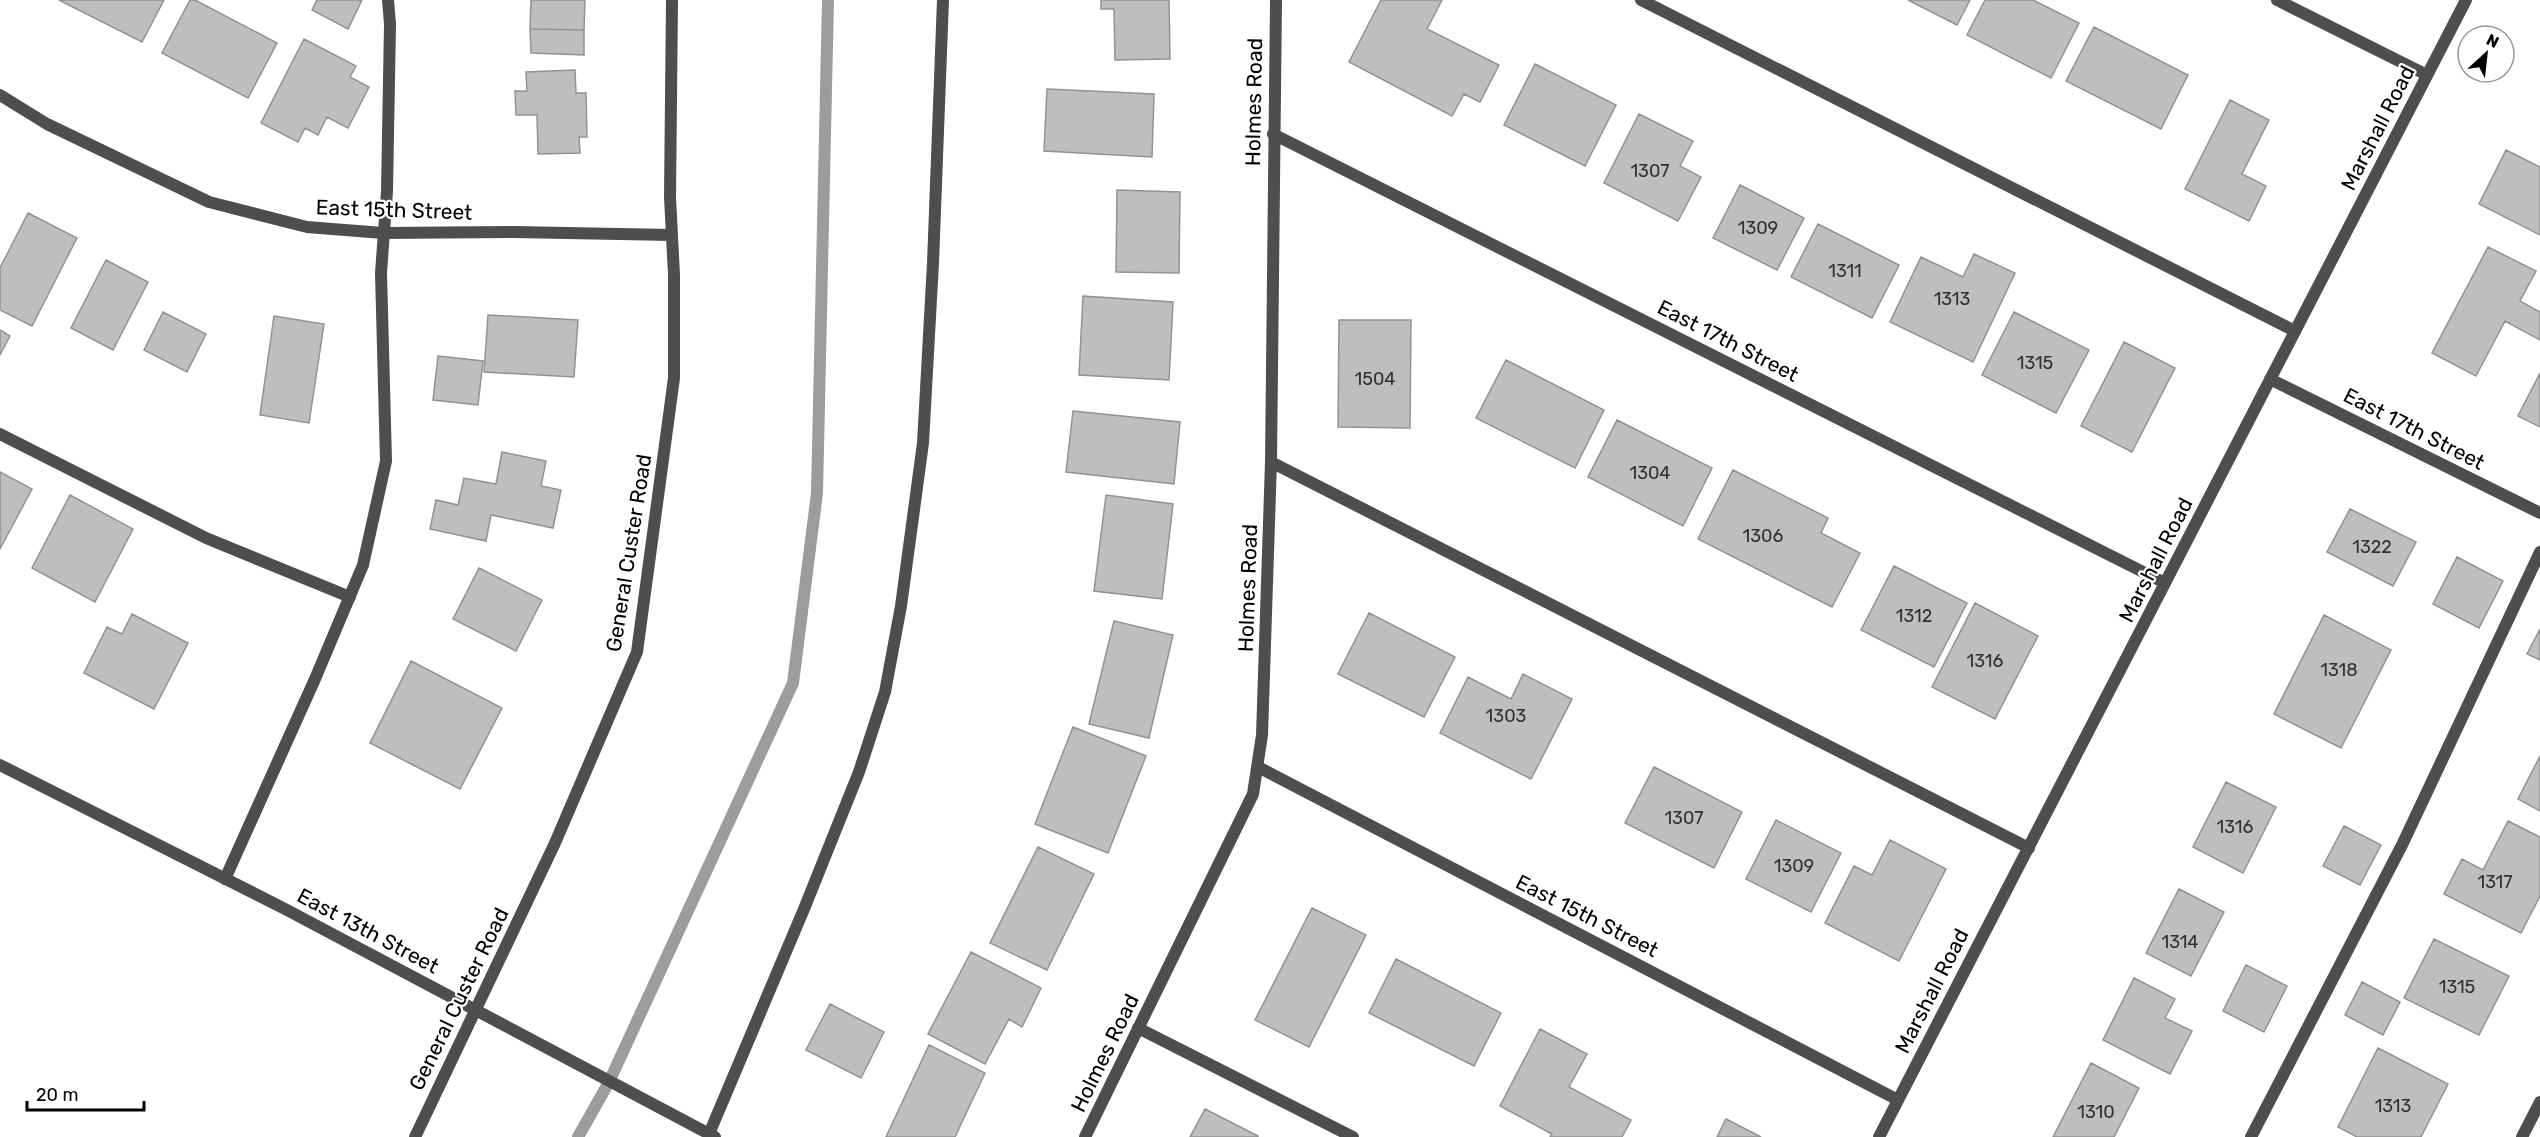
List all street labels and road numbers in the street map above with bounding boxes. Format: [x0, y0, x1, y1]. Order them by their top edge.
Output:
street label: Holmes Road [1240, 38, 1267, 166]
street label: Marshall Road [2335, 61, 2420, 194]
street label: East 15th Street [315, 194, 473, 225]
street label: East 17th Street [1653, 294, 1803, 387]
street label: East 17th Street [2339, 382, 2489, 475]
street label: General Custer Road [601, 452, 656, 654]
street label: Marshall Road [2113, 493, 2198, 626]
street label: Holmes Road [1233, 523, 1262, 652]
street label: East 15th Street [1512, 869, 1663, 962]
street label: East 13th Street [293, 883, 443, 978]
street label: General Custer Road [403, 903, 514, 1094]
street label: Marshall Road [1889, 924, 1974, 1057]
street label: Holmes Road [1065, 990, 1144, 1116]

